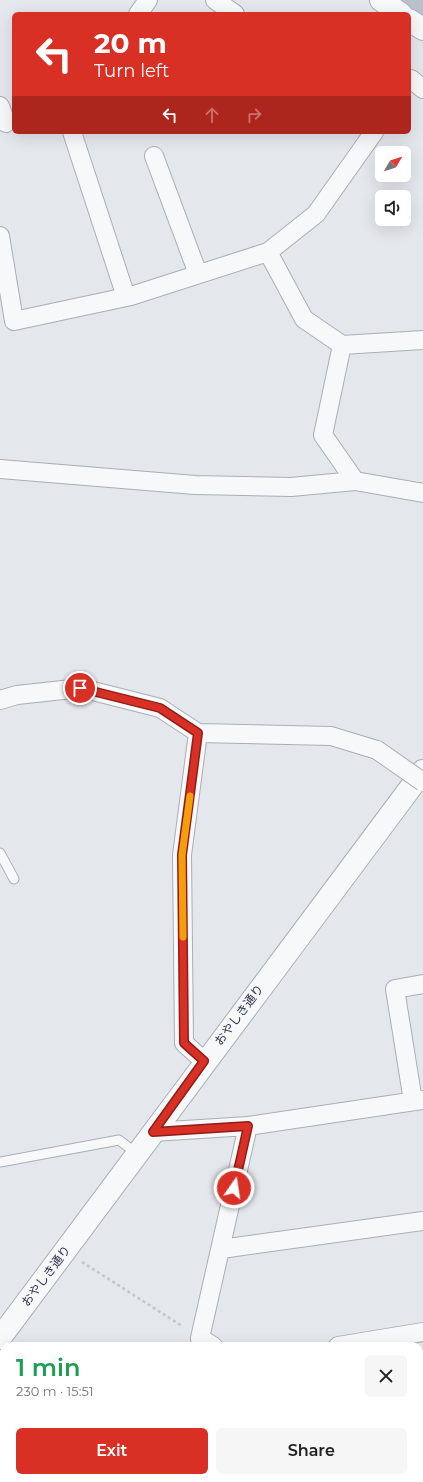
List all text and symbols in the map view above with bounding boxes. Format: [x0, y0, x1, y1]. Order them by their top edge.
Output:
text: 20 m [94, 26, 167, 60]
icon: left [28, 28, 80, 80]
text: Turn left [94, 60, 169, 82]
icon: left [159, 104, 181, 126]
icon: ahead [201, 104, 223, 126]
icon: right [243, 104, 265, 126]
north arrow [375, 146, 411, 182]
map controls [375, 146, 411, 226]
button: sound [375, 190, 411, 226]
pin [63, 671, 97, 705]
icon: arrive [69, 677, 91, 699]
street label: おやしき通り [211, 981, 266, 1048]
position arrow [213, 1167, 255, 1209]
street label: おやしき通り [18, 1242, 73, 1309]
text: 1 min [16, 1353, 80, 1382]
button: close [365, 1355, 407, 1397]
text: 230 m · 15:51 [16, 1383, 93, 1399]
button: Exit [16, 1428, 208, 1474]
button: Share [216, 1428, 407, 1474]

